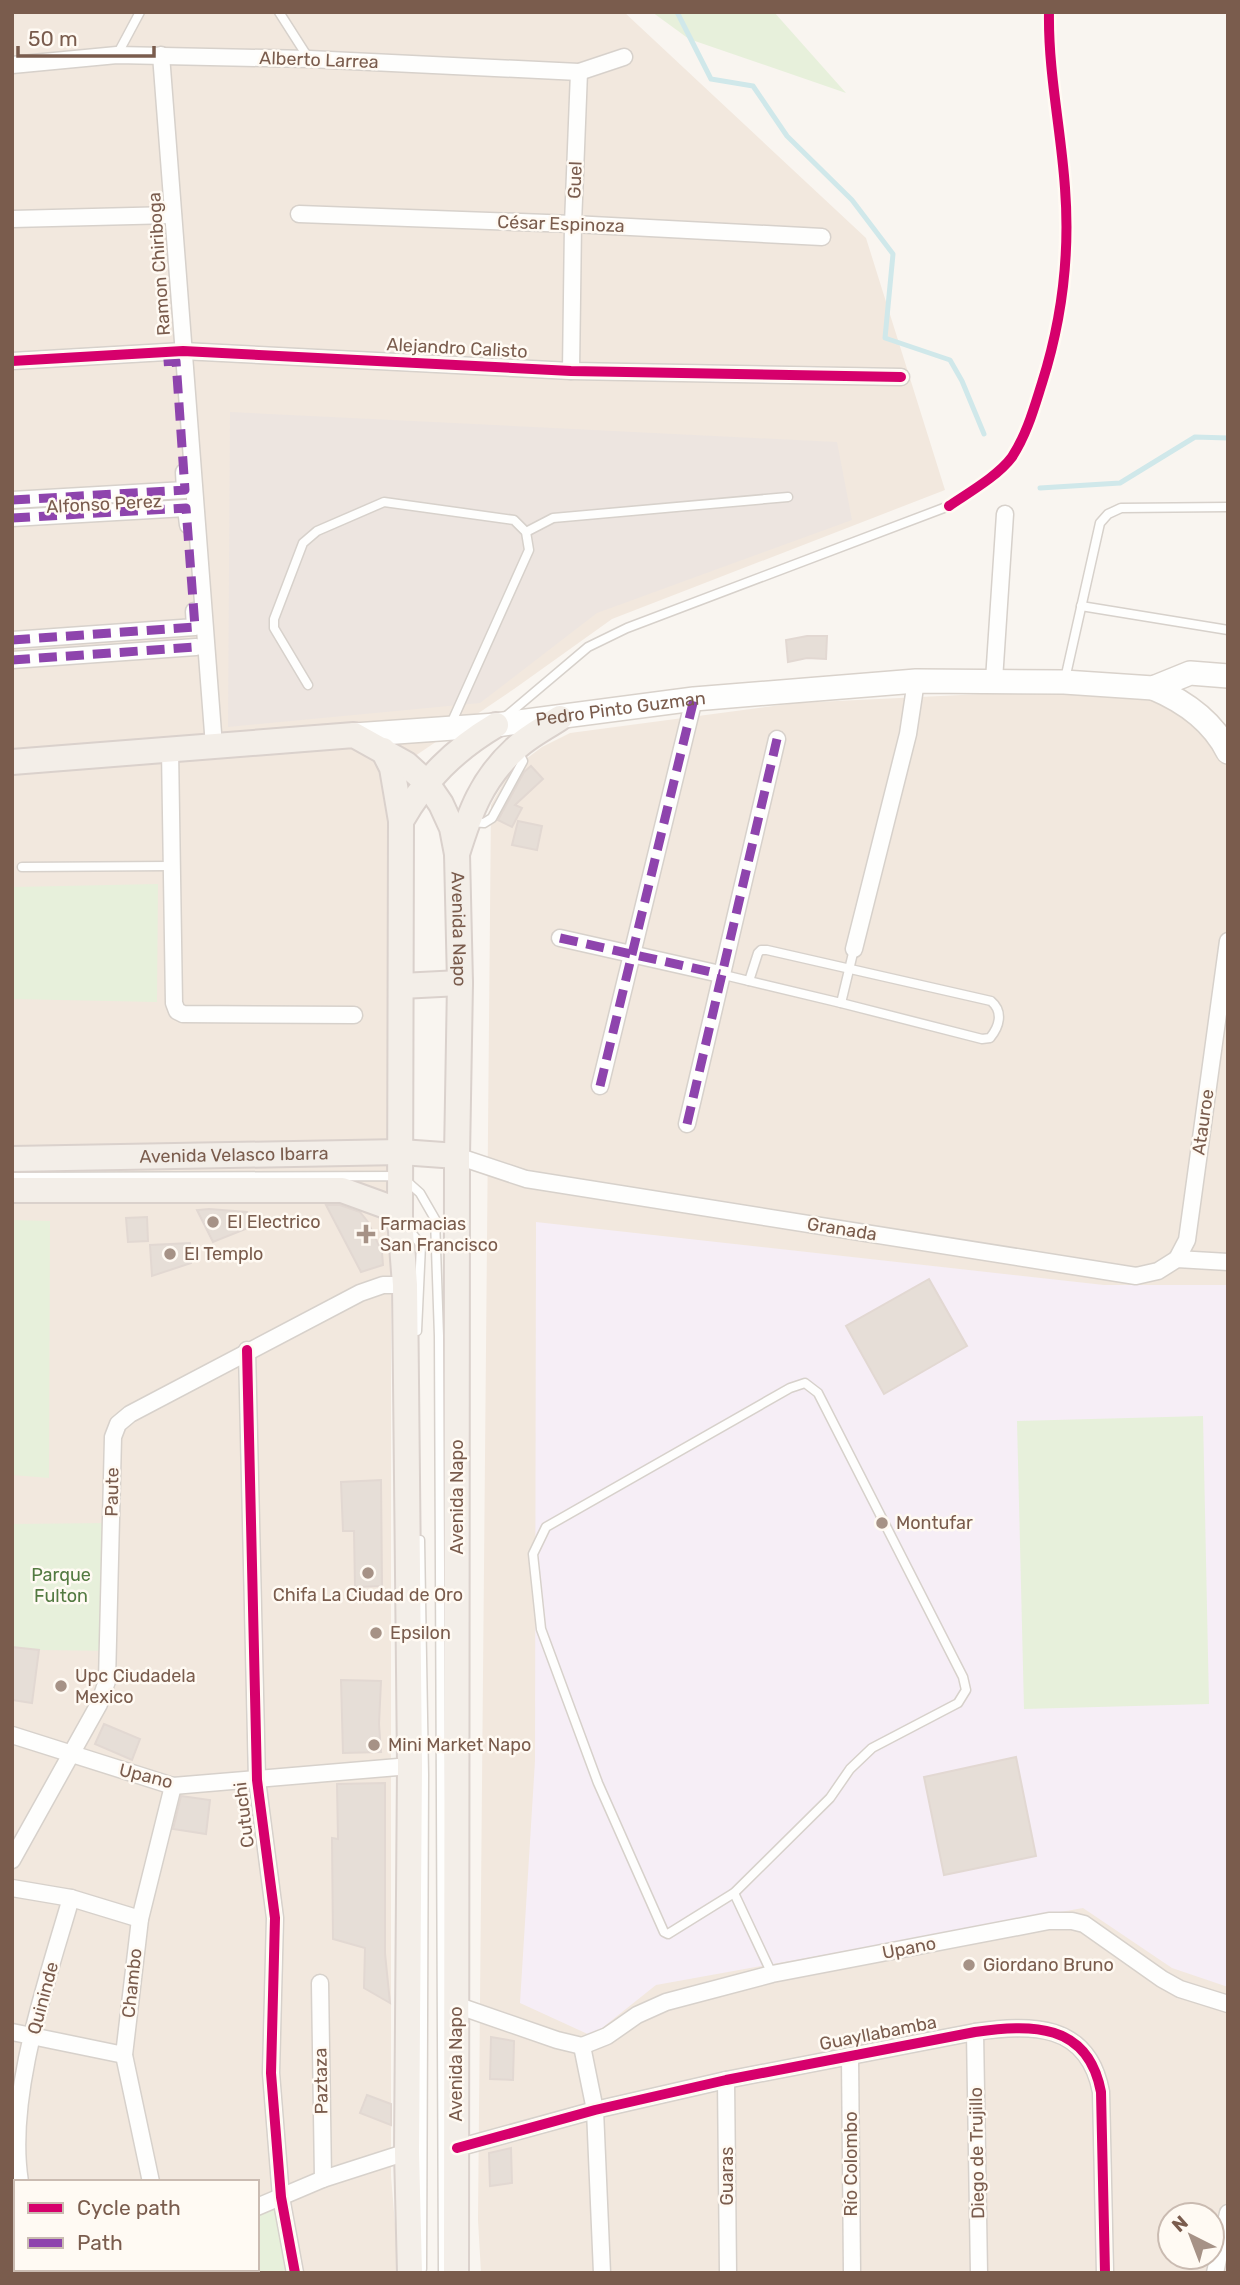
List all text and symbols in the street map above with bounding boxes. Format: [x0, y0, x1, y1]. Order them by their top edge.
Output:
scale bar [18, 14, 154, 58]
text: 50 m [28, 26, 78, 51]
street label: Alberto Larrea [259, 47, 379, 73]
street label: Guel [563, 161, 587, 199]
street label: Ramon Chiriboga [143, 192, 175, 336]
street label: César Espinoza [497, 211, 625, 237]
street label: Alejandro Calisto [386, 333, 528, 363]
street label: Alfonso Perez [46, 490, 162, 518]
street label: Pedro Pinto Guzman [534, 687, 706, 731]
street label: Avenida Napo [446, 871, 471, 987]
street label: Atauroe [1187, 1088, 1219, 1156]
street label: Avenida Velasco Ibarra [139, 1142, 329, 1168]
place label: El Electrico [227, 1211, 321, 1233]
place label: Farmacias San Francisco [380, 1213, 498, 1256]
street label: Granada [806, 1213, 878, 1245]
marker: El Electrico [205, 1214, 221, 1230]
marker: Farmacias San Francisco [358, 1226, 374, 1242]
place label: El Templo [184, 1243, 263, 1265]
marker: El Templo [162, 1246, 178, 1262]
street label: Avenida Napo [446, 1439, 468, 1555]
street label: Paute [101, 1467, 123, 1517]
place label: Montufar [896, 1512, 973, 1534]
marker: Montufar [874, 1515, 890, 1531]
park label: Parque Fulton [31, 1564, 91, 1607]
marker: Chifa La Ciudad de Oro [360, 1565, 376, 1581]
place label: Chifa La Ciudad de Oro [273, 1584, 463, 1606]
place label: Epsilon [390, 1622, 451, 1644]
marker: Epsilon [368, 1625, 384, 1641]
place label: Upc Ciudadela Mexico [75, 1665, 196, 1708]
marker: Upc Ciudadela Mexico [53, 1678, 69, 1694]
place label: Mini Market Napo [388, 1734, 531, 1756]
marker: Mini Market Napo [366, 1737, 382, 1753]
street label: Upano [117, 1759, 175, 1793]
street label: Cutuchi [229, 1781, 259, 1849]
street label: Upano [880, 1932, 938, 1964]
street label: Chambo [117, 1947, 147, 2019]
place label: Giordano Bruno [983, 1954, 1114, 1976]
marker: Giordano Bruno [961, 1957, 977, 1973]
street label: Quininde [23, 1959, 63, 2037]
street label: Avenida Napo [445, 2006, 467, 2122]
street label: Guayllabamba [818, 2011, 938, 2055]
street label: Paztaza [309, 2048, 333, 2114]
street label: Diego de Trujillo [965, 2087, 989, 2219]
street label: Río Colombo [840, 2112, 862, 2216]
street label: Guaras [716, 2147, 738, 2205]
legend [14, 2180, 259, 2271]
text: Cycle path [77, 2195, 181, 2220]
north arrow [1156, 2201, 1226, 2271]
text: N [1167, 2211, 1193, 2237]
text: Path [77, 2230, 123, 2255]

